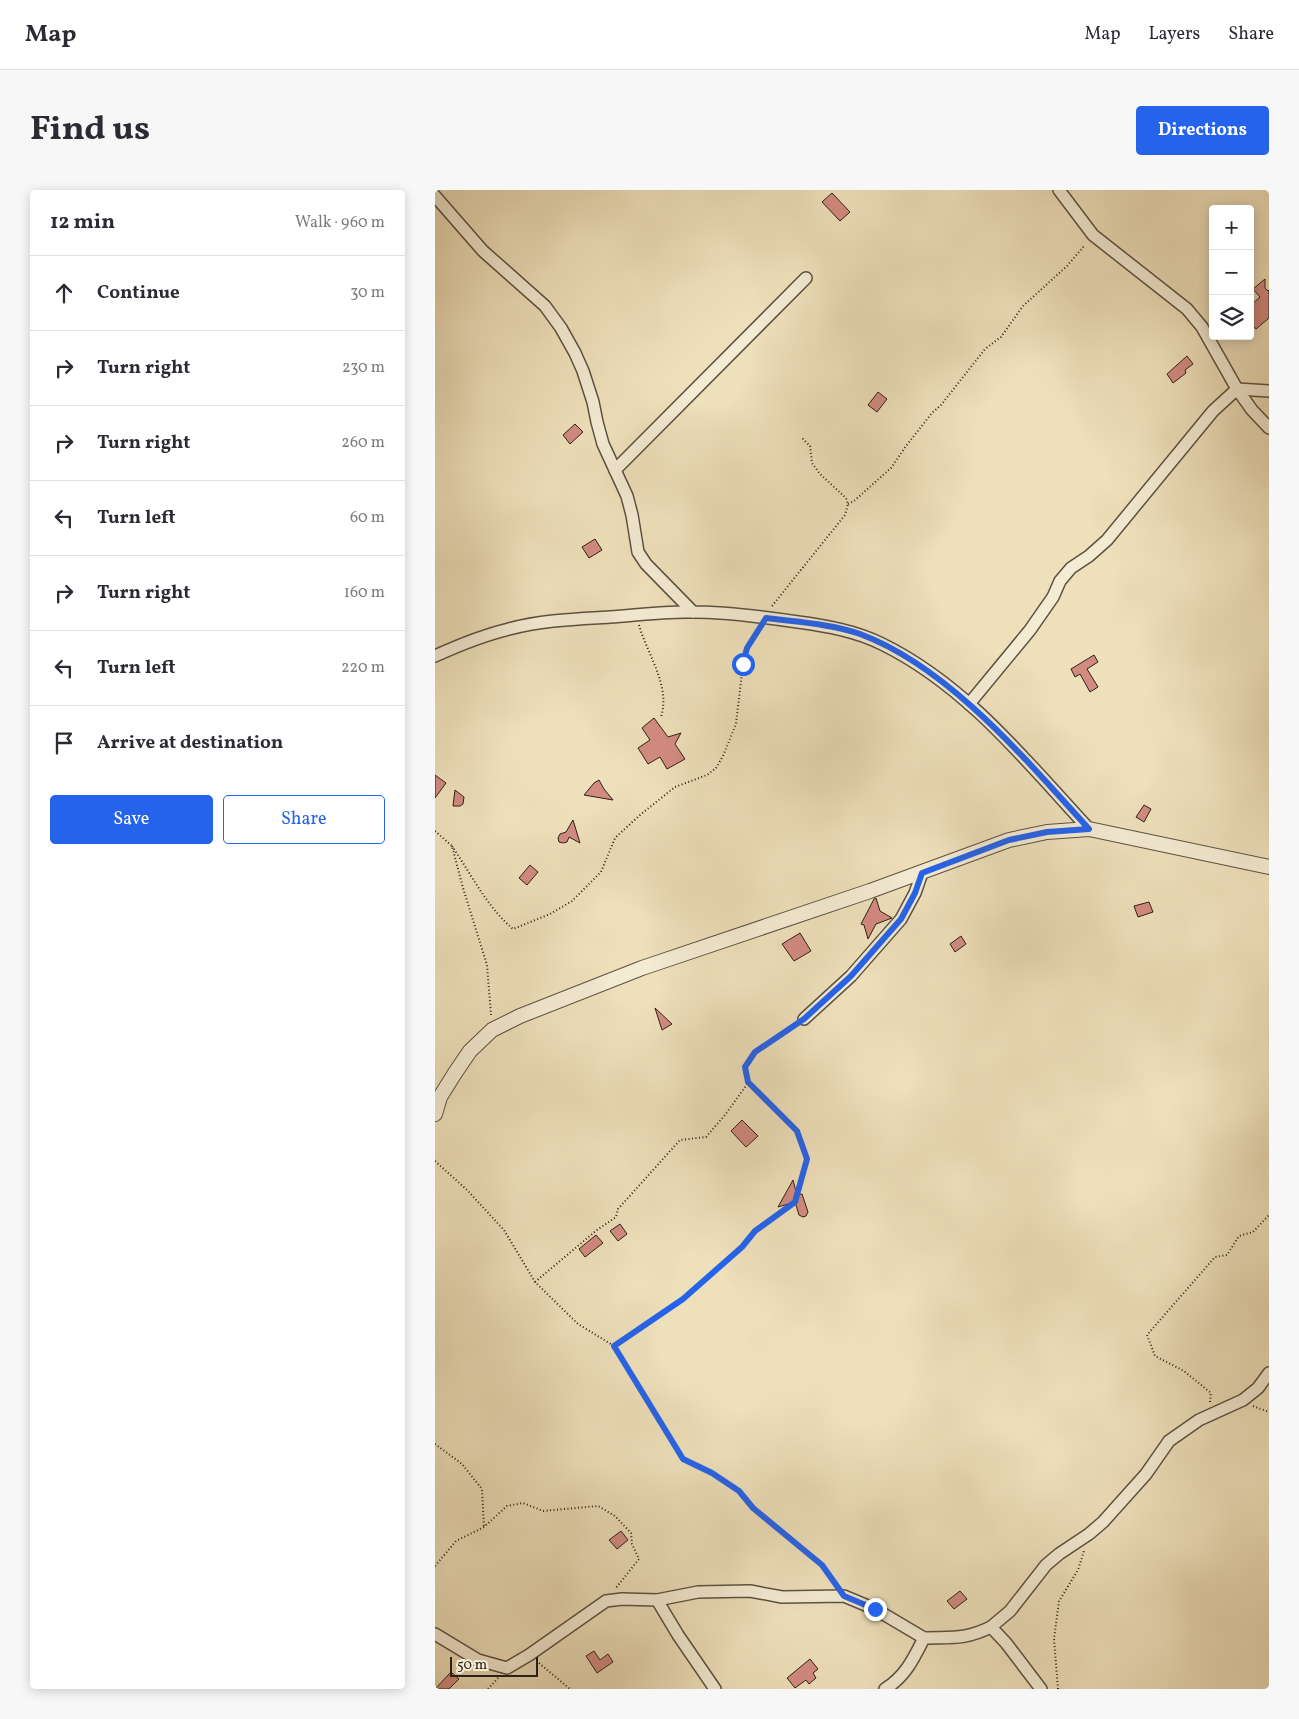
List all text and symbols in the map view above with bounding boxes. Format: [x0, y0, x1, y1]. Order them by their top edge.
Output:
text: Map [25, 18, 76, 52]
text: Map [1084, 22, 1120, 47]
text: Layers [1148, 22, 1200, 47]
text: Share [1228, 22, 1274, 47]
text: Find us [30, 106, 150, 154]
button: Directions [1136, 106, 1269, 155]
map controls [1209, 205, 1254, 340]
button: + [1209, 205, 1254, 250]
text: 12 min [50, 208, 115, 237]
text: Walk · 960 m [295, 212, 385, 234]
button: − [1209, 250, 1254, 295]
icon: ahead [50, 279, 78, 307]
text: Continue [97, 280, 180, 306]
text: 30 m [350, 282, 385, 304]
button: layers [1209, 295, 1254, 340]
icon: right [50, 354, 78, 382]
text: Turn right [97, 355, 190, 381]
text: 230 m [342, 357, 385, 379]
icon: right [50, 429, 78, 457]
text: Turn right [97, 430, 190, 456]
text: 260 m [341, 432, 385, 454]
icon: left [50, 504, 78, 532]
text: Turn left [97, 505, 176, 531]
text: 60 m [350, 507, 385, 529]
icon: right [50, 579, 78, 607]
text: Turn right [97, 580, 190, 606]
text: 160 m [344, 582, 385, 604]
route start [732, 653, 755, 676]
icon: left [50, 654, 78, 682]
text: Turn left [97, 655, 176, 681]
text: 220 m [341, 657, 385, 679]
icon: arrive [50, 729, 78, 757]
text: Arrive at destination [97, 730, 283, 756]
button: Save [50, 795, 213, 844]
button: Share [223, 795, 385, 844]
route end [864, 1598, 887, 1621]
scale bar [450, 1654, 537, 1677]
text: 50 m [457, 1656, 487, 1675]

